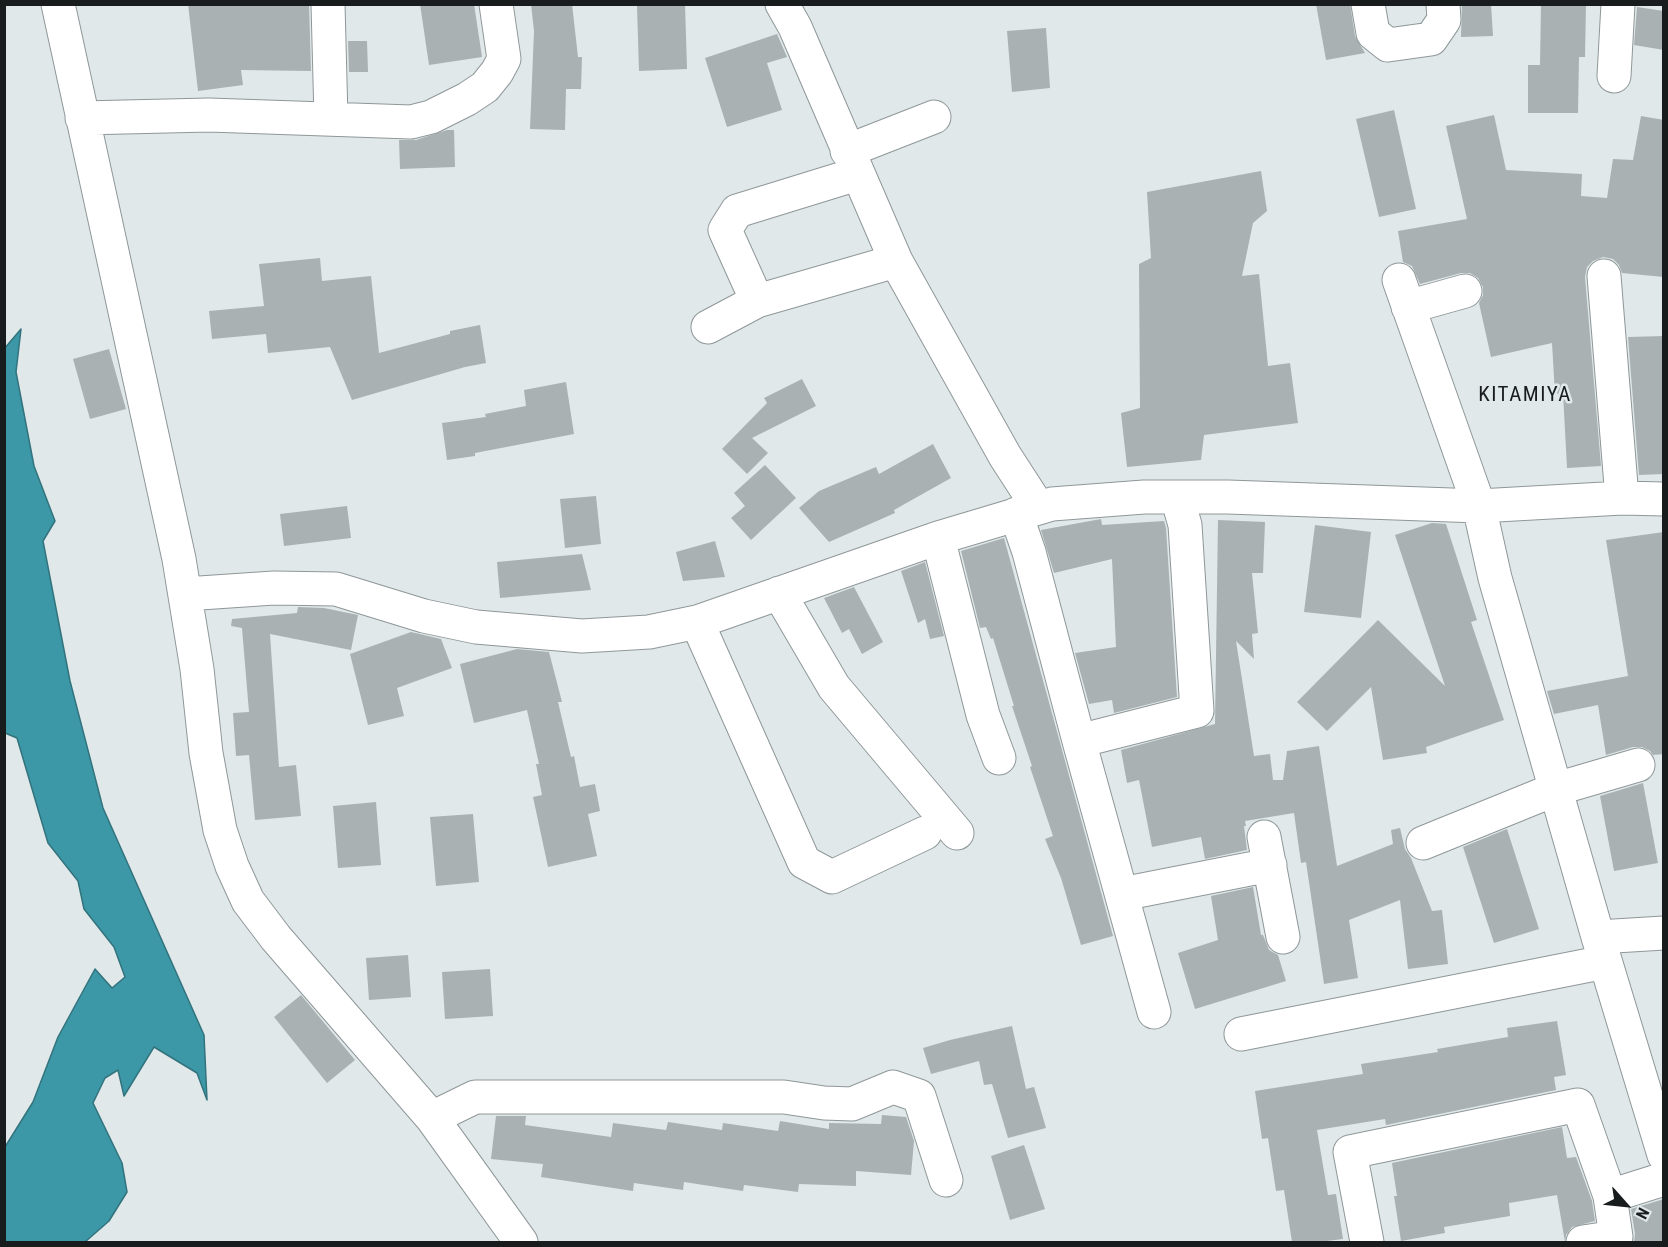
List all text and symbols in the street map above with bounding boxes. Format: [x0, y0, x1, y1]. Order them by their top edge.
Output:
district label: KITAMIYA [1478, 383, 1572, 409]
north arrow [1596, 1175, 1656, 1235]
text: N [1632, 1205, 1653, 1222]

